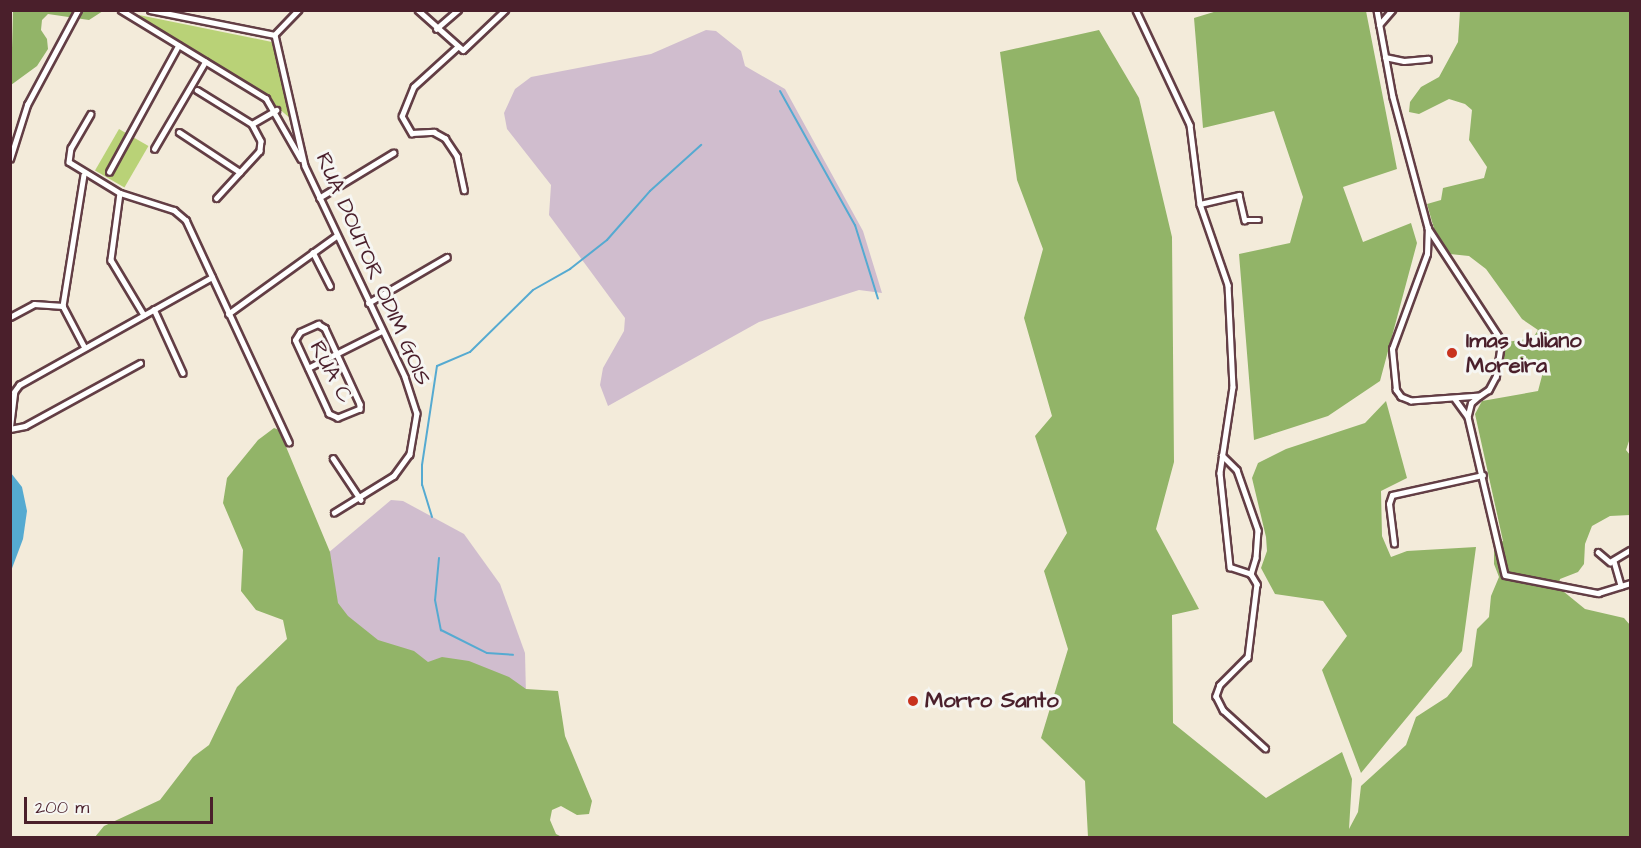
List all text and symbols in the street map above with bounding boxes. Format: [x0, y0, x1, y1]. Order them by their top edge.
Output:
street label: RUA DOUTOR ODIM GOIS [310, 149, 436, 389]
place label: Imas Juliano Moreira [1466, 327, 1582, 378]
street label: RUA C [304, 336, 358, 408]
marker: Imas Juliano Moreira [1443, 344, 1461, 362]
place label: Morro Santo [925, 688, 1059, 714]
marker: Morro Santo [906, 694, 920, 708]
scale bar [27, 785, 216, 823]
text: 200 m [35, 795, 89, 820]

